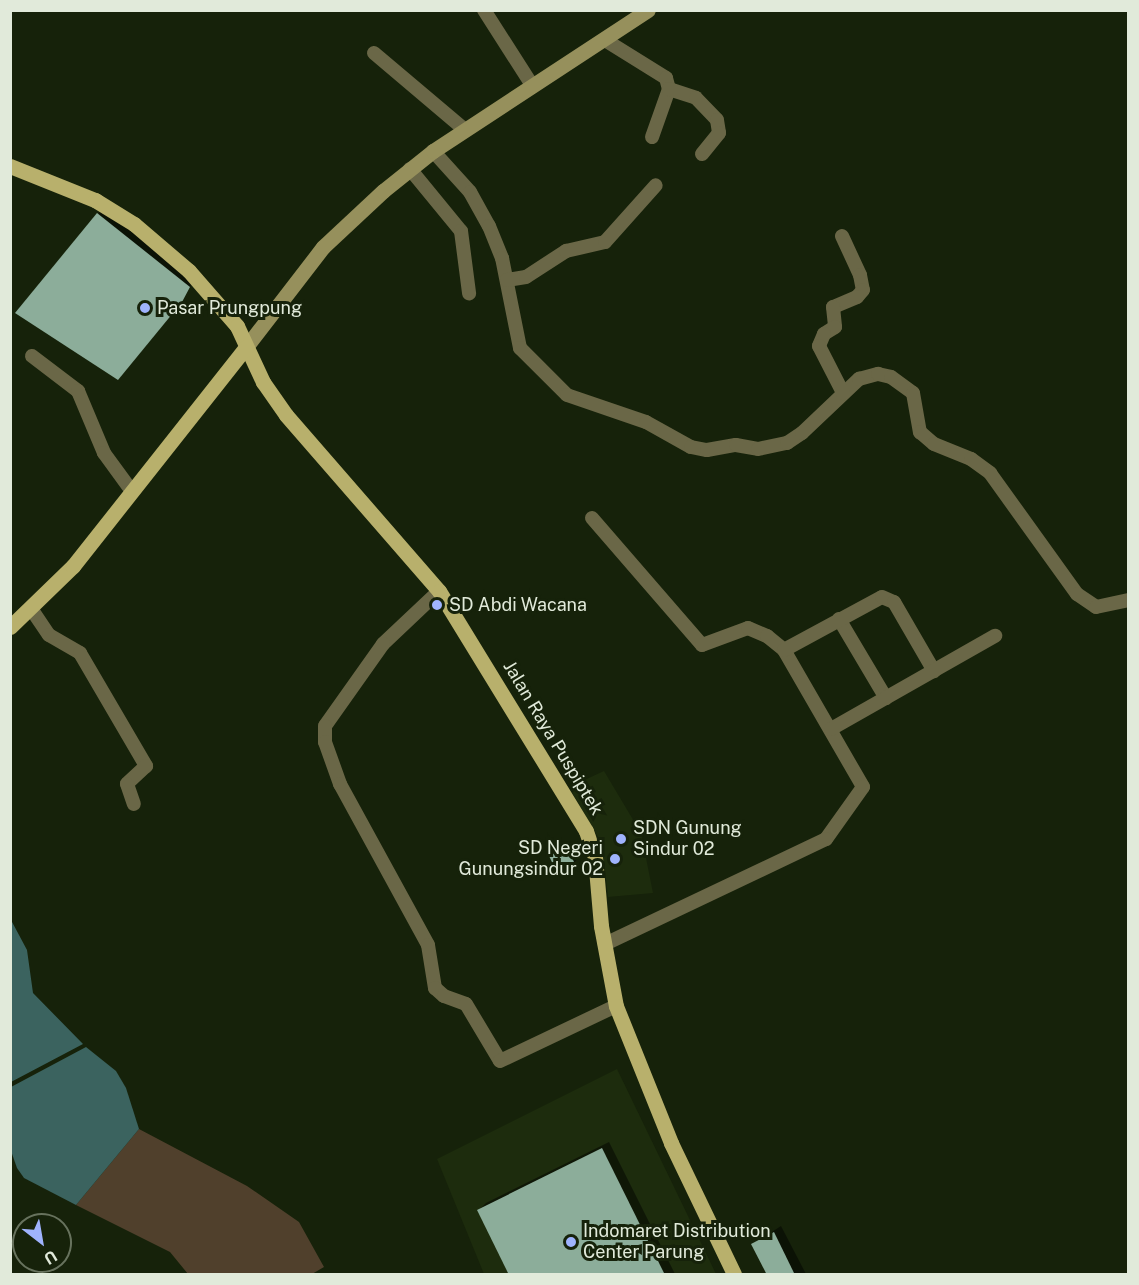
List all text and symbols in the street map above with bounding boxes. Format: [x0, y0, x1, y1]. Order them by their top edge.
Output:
place label: Pasar Prungpung [157, 297, 302, 319]
marker: Pasar Prungpung [138, 301, 152, 315]
place label: SD Abdi Wacana [449, 594, 587, 616]
marker: SD Abdi Wacana [430, 598, 444, 612]
street label: Jalan Raya Puspiptek [498, 657, 608, 819]
place label: SDN Gunung Sindur 02 [633, 818, 742, 860]
marker: SDN Gunung Sindur 02 [614, 832, 628, 846]
place label: SD Negeri Gunungsindur 02 [458, 838, 603, 880]
marker: SD Negeri Gunungsindur 02 [608, 852, 622, 866]
north arrow [12, 1213, 72, 1273]
place label: Indomaret Distribution Center Parung [583, 1221, 771, 1264]
marker: Indomaret Distribution Center Parung [564, 1235, 578, 1249]
text: U [41, 1246, 60, 1268]

